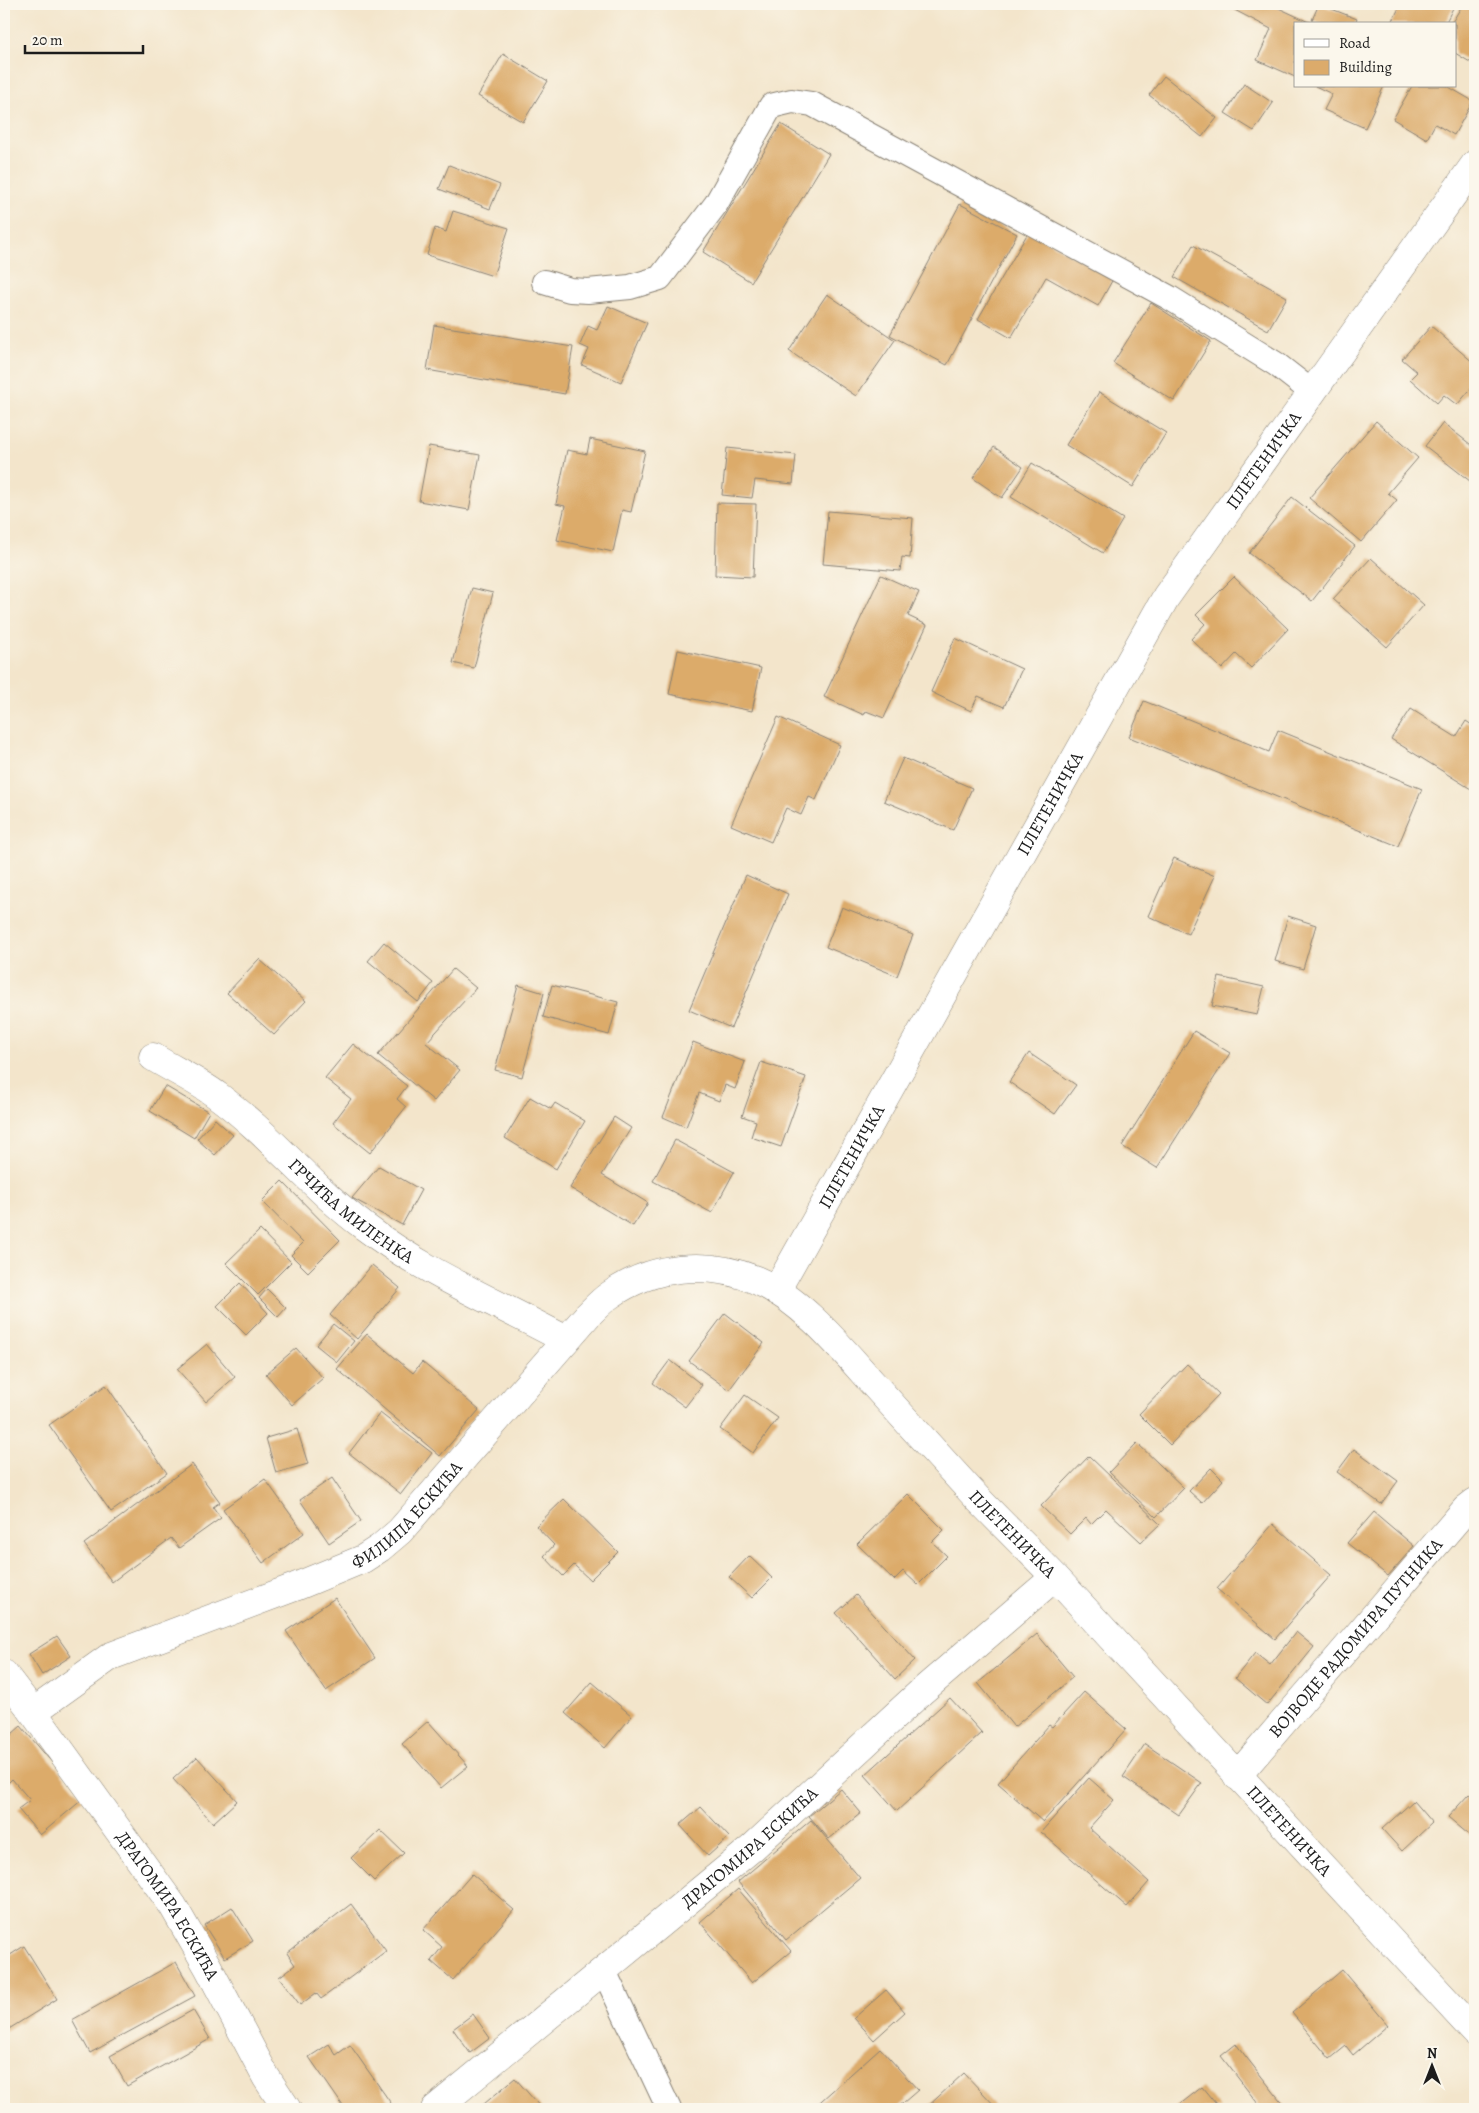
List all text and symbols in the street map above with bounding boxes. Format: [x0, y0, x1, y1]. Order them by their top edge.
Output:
scale bar [25, 22, 142, 54]
legend [1294, 22, 1456, 88]
text: 20 m [32, 30, 63, 50]
text: Road [1339, 33, 1371, 53]
text: Building [1339, 57, 1392, 77]
street label: ПЛЕТЕНИЧКА [1220, 406, 1307, 514]
street label: ПЛЕТЕНИЧКА [1011, 747, 1089, 860]
street label: ПЛЕТЕНИЧКА [813, 1100, 890, 1213]
street label: ГРЧИЋА МИЛЕНКА [283, 1153, 419, 1269]
street label: ФИЛИПА ЕСКИЋА [348, 1455, 468, 1574]
street label: ПЛЕТЕНИЧКА [963, 1484, 1062, 1583]
street label: ВОЈВОДЕ РАДОМИРА ПУТНИКА [1263, 1533, 1448, 1743]
street label: ПЛЕТЕНИЧКА [1241, 1780, 1337, 1882]
street label: ДРАГОМИРА ЕСКИЋА [676, 1781, 823, 1913]
street label: ДРАГОМИРА ЕСКИЋА [111, 1826, 225, 1985]
north arrow [1406, 2040, 1456, 2090]
text: N [1427, 2044, 1437, 2063]

